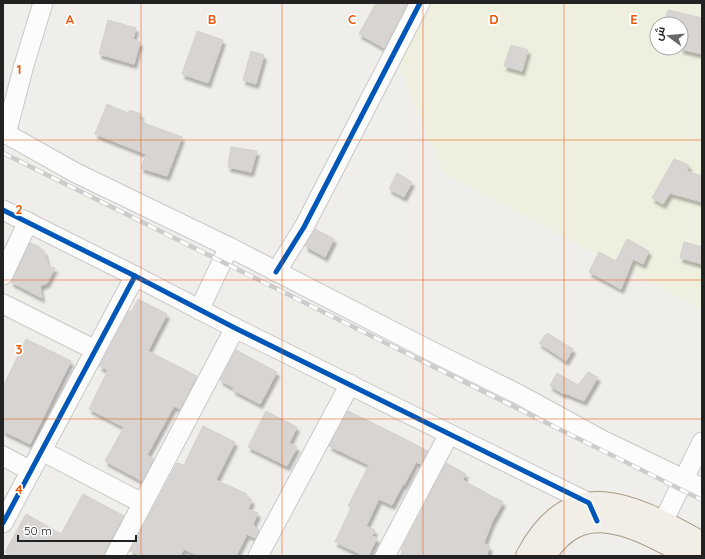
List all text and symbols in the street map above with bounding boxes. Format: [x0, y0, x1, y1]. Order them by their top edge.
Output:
text: A [66, 11, 75, 27]
text: B [208, 11, 216, 27]
text: C [348, 11, 356, 27]
text: D [489, 11, 499, 27]
text: E [630, 11, 638, 27]
north arrow [649, 16, 689, 56]
text: ش [651, 25, 668, 42]
text: 1 [16, 61, 22, 77]
text: 2 [15, 201, 23, 217]
text: 3 [16, 341, 23, 357]
text: 4 [15, 481, 23, 497]
scale bar [18, 517, 136, 543]
text: 50 m [24, 523, 52, 538]

